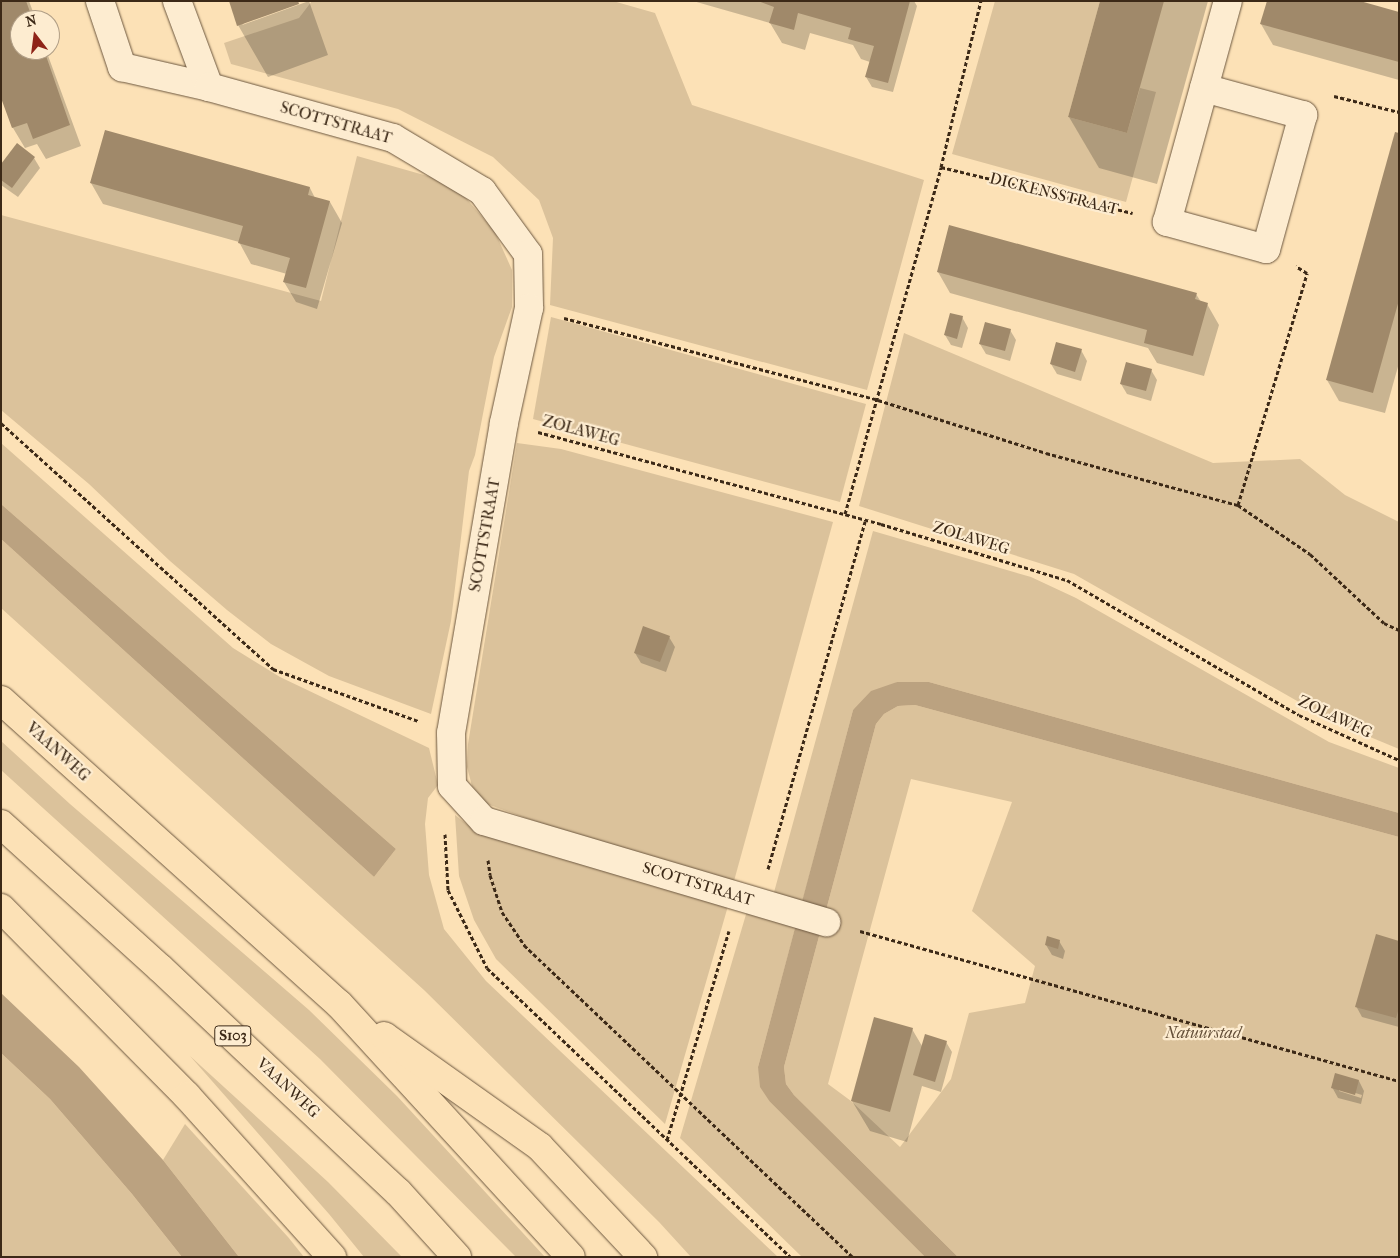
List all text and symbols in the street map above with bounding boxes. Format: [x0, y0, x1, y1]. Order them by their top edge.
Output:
north arrow [10, 10, 60, 60]
text: N [24, 11, 39, 31]
street label: SCOTTSTRAAT [278, 98, 394, 148]
street label: DICKENSSTRAAT [987, 169, 1121, 219]
street label: ZOLAWEG [540, 411, 622, 451]
street label: SCOTTSTRAAT [466, 476, 504, 594]
street label: ZOLAWEG [930, 517, 1012, 559]
street label: ZOLAWEG [1295, 692, 1375, 742]
street label: VAANWEG [22, 718, 94, 786]
street label: SCOTTSTRAAT [640, 858, 756, 910]
park label: Natuurstad [1165, 1023, 1241, 1043]
road number: S103 [214, 1024, 252, 1048]
street label: VAANWEG [252, 1054, 324, 1122]

